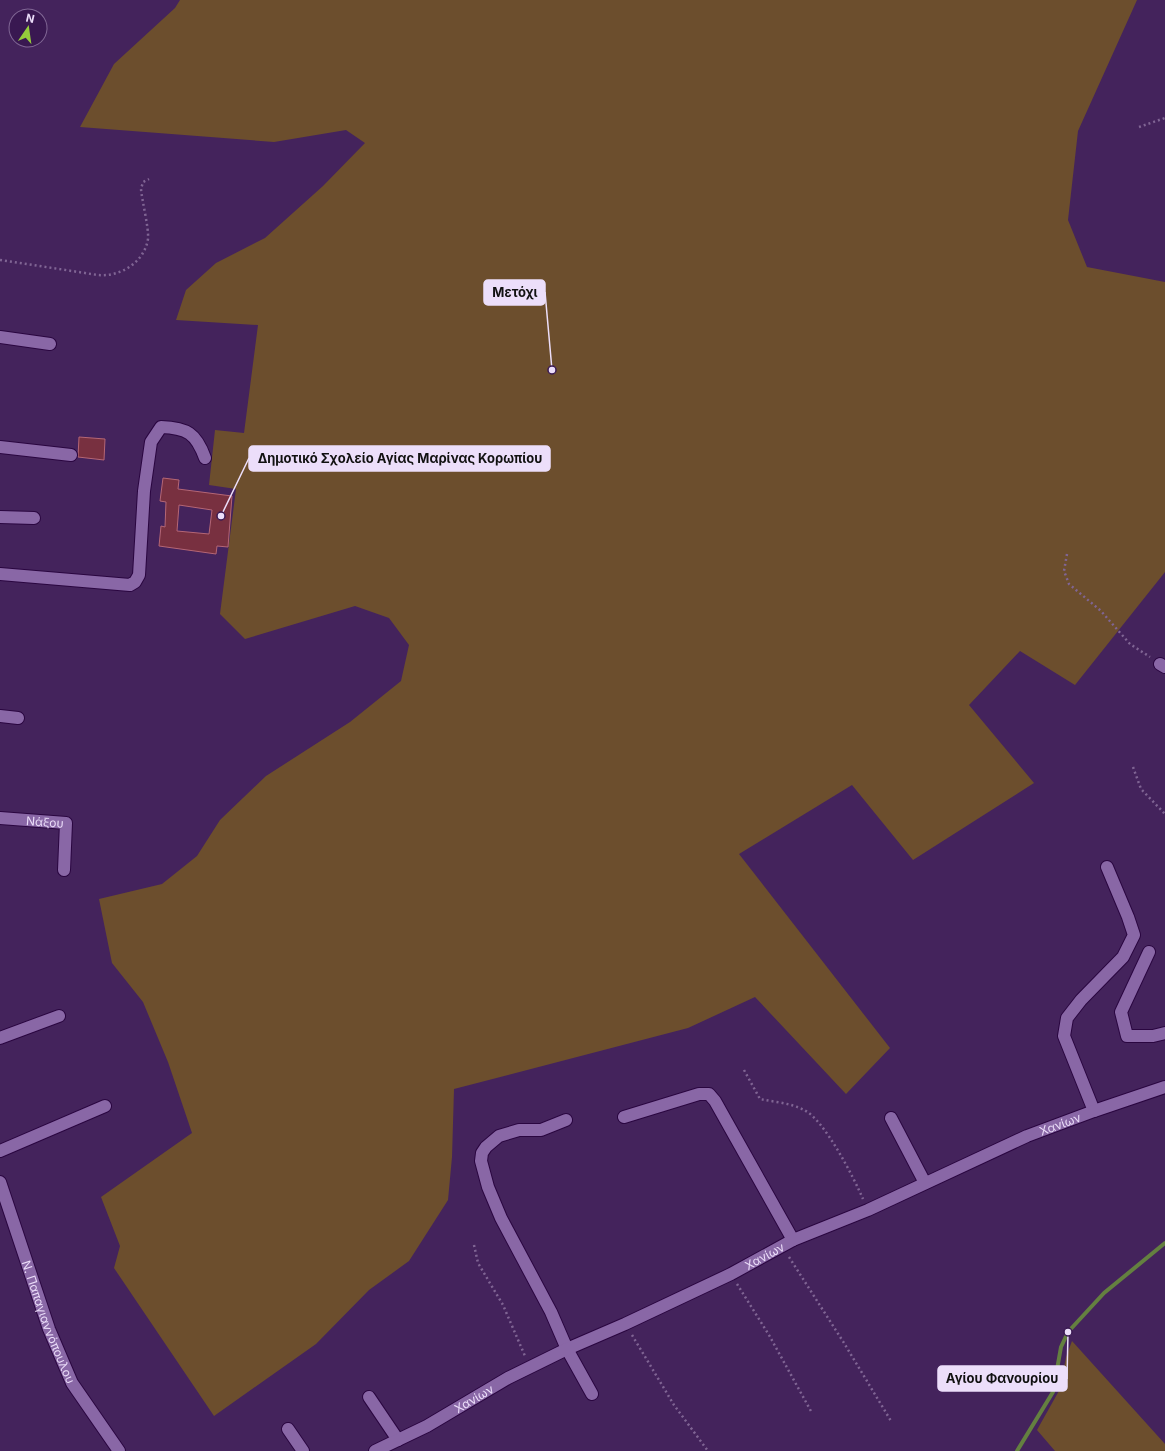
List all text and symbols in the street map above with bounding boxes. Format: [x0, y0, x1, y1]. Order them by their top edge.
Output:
north arrow [8, 8, 48, 48]
text: N [25, 10, 36, 26]
callout: Μετόχι [484, 280, 545, 305]
text: Μετόχι [492, 284, 538, 300]
callout: Δημοτικό Σχολείο Αγίας Μαρίνας Κορωπίου [249, 446, 550, 471]
text: Δημοτικό Σχολείο Αγίας Μαρίνας Κορωπίου [258, 450, 542, 466]
street label: Νάξου [26, 812, 64, 830]
street label: Χανίων [1037, 1109, 1083, 1138]
street label: Χανίων [742, 1239, 787, 1273]
street label: Ν. Παπαγιαννόπουλου [19, 1258, 79, 1385]
callout: Αγίου Φανουρίου [938, 1366, 1067, 1391]
text: Αγίου Φανουρίου [946, 1370, 1058, 1386]
street label: Χανίων [451, 1381, 496, 1416]

